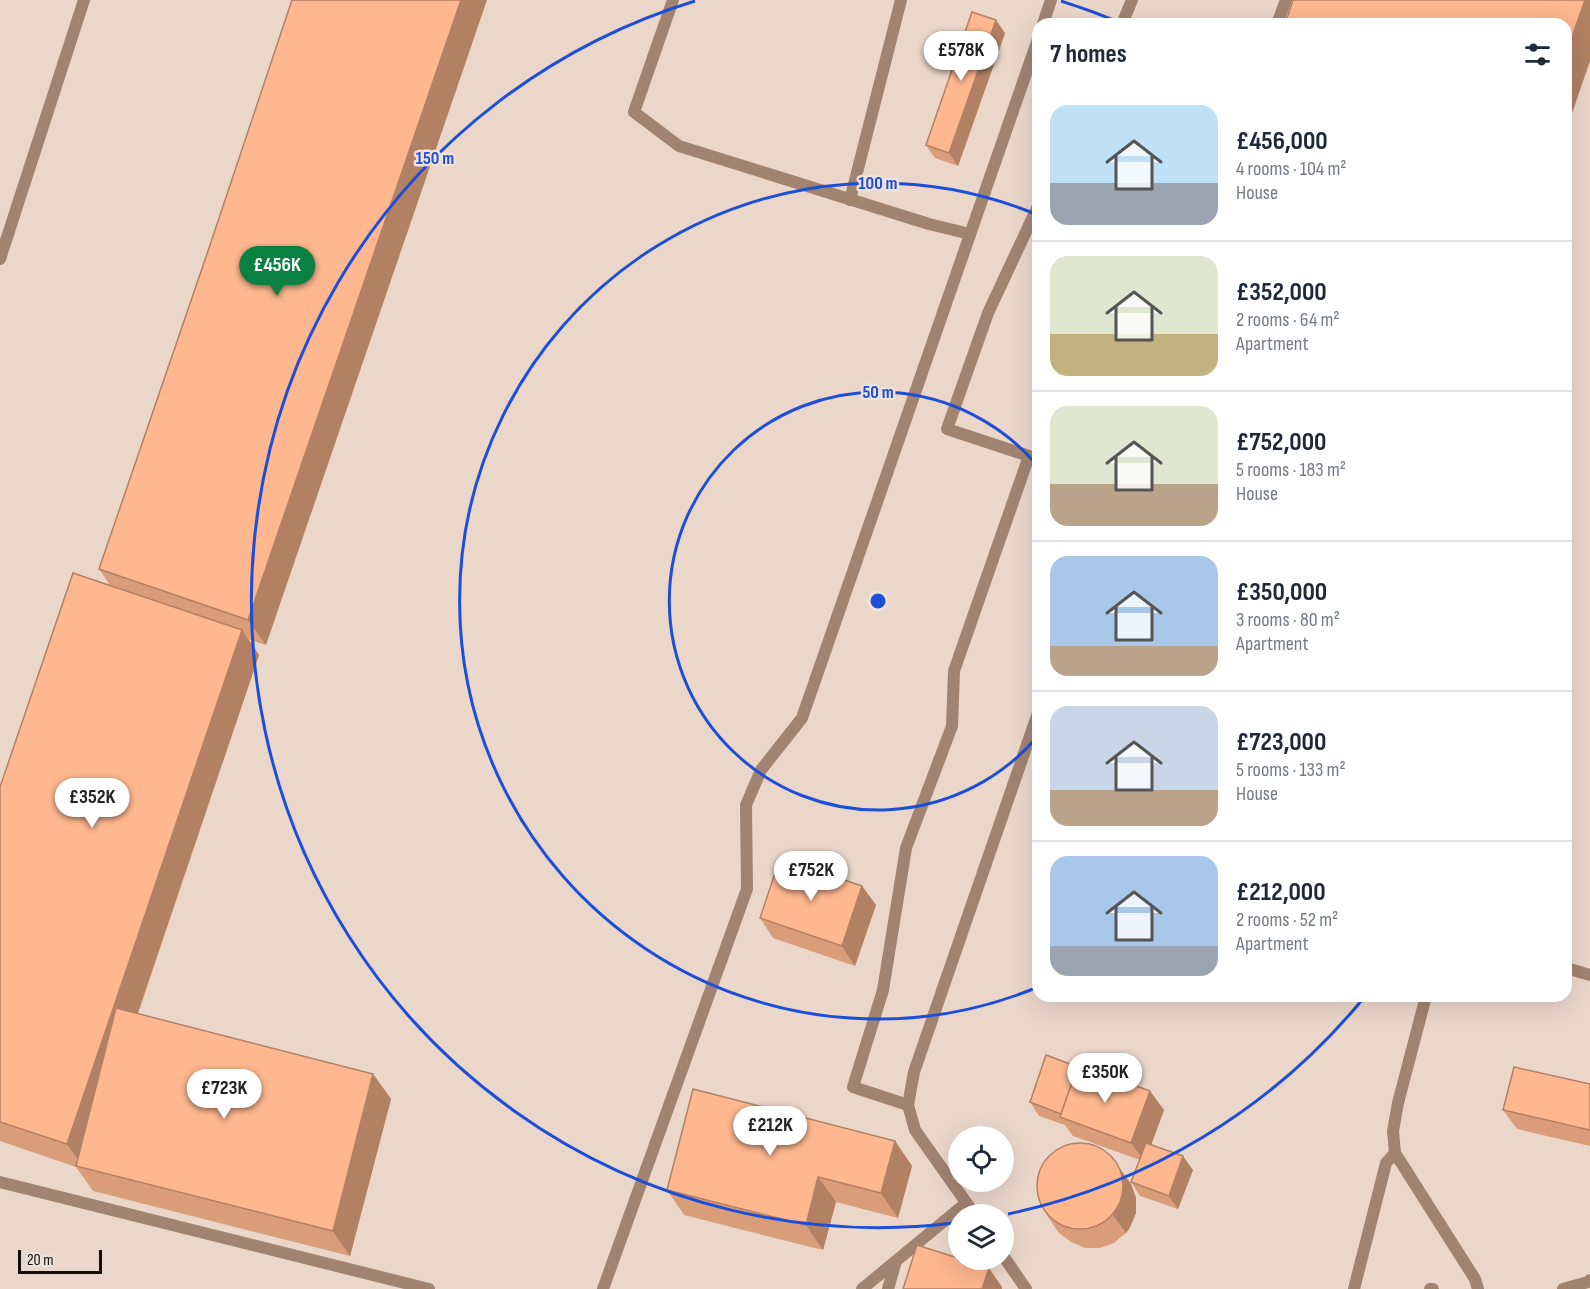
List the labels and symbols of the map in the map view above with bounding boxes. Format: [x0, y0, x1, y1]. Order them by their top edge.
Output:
pin: £578K [919, 31, 1003, 82]
text: 150 m [416, 148, 454, 169]
text: 100 m [859, 173, 898, 194]
pin: £456K [235, 246, 319, 297]
text: 50 m [862, 382, 894, 403]
centre of rings [868, 591, 888, 611]
pin: £352K [50, 778, 134, 829]
pin: £752K [769, 851, 853, 902]
pin: £350K [1063, 1053, 1147, 1104]
pin: £723K [182, 1069, 266, 1120]
pin: £212K [728, 1106, 812, 1157]
scale bar [18, 1247, 102, 1274]

